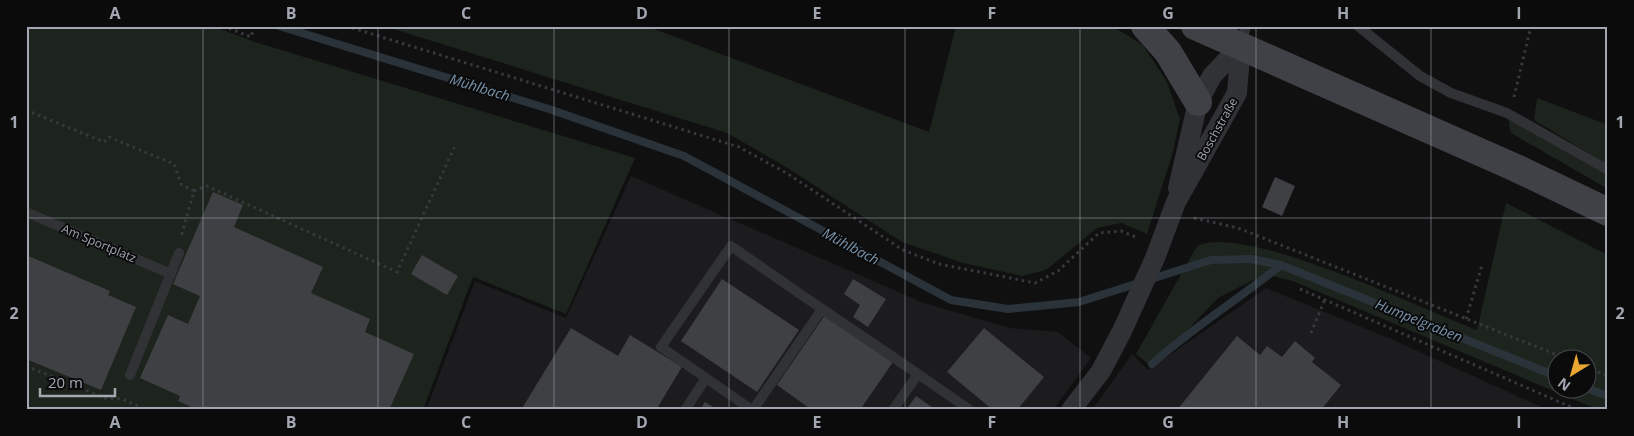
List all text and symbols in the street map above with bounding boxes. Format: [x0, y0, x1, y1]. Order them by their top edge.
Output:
text: A [109, 2, 121, 24]
text: B [286, 2, 296, 24]
text: C [461, 2, 471, 24]
text: D [636, 2, 648, 24]
text: E [813, 2, 822, 24]
text: F [988, 2, 996, 24]
text: G [1162, 2, 1174, 24]
text: H [1337, 2, 1349, 24]
text: I [1516, 2, 1522, 24]
water label: Mühlbach [448, 69, 512, 105]
street label: Boschstraße [1193, 94, 1241, 164]
text: 1 [9, 111, 19, 133]
text: 1 [1615, 111, 1625, 133]
street label: Am Sportplatz [59, 220, 139, 266]
water label: Mühlbach [819, 223, 883, 269]
water label: Humpelgraben [1373, 294, 1465, 346]
text: 2 [9, 302, 19, 324]
text: 2 [1615, 302, 1625, 324]
north arrow [1546, 348, 1596, 398]
scale bar [40, 366, 115, 398]
text: 20 m [48, 372, 83, 392]
text: N [1554, 374, 1574, 396]
text: A [109, 411, 121, 433]
text: B [286, 411, 296, 433]
text: C [461, 411, 471, 433]
text: D [636, 411, 648, 433]
text: E [813, 411, 822, 433]
text: F [988, 411, 996, 433]
text: G [1162, 411, 1174, 433]
text: H [1337, 411, 1349, 433]
text: I [1516, 411, 1522, 433]

